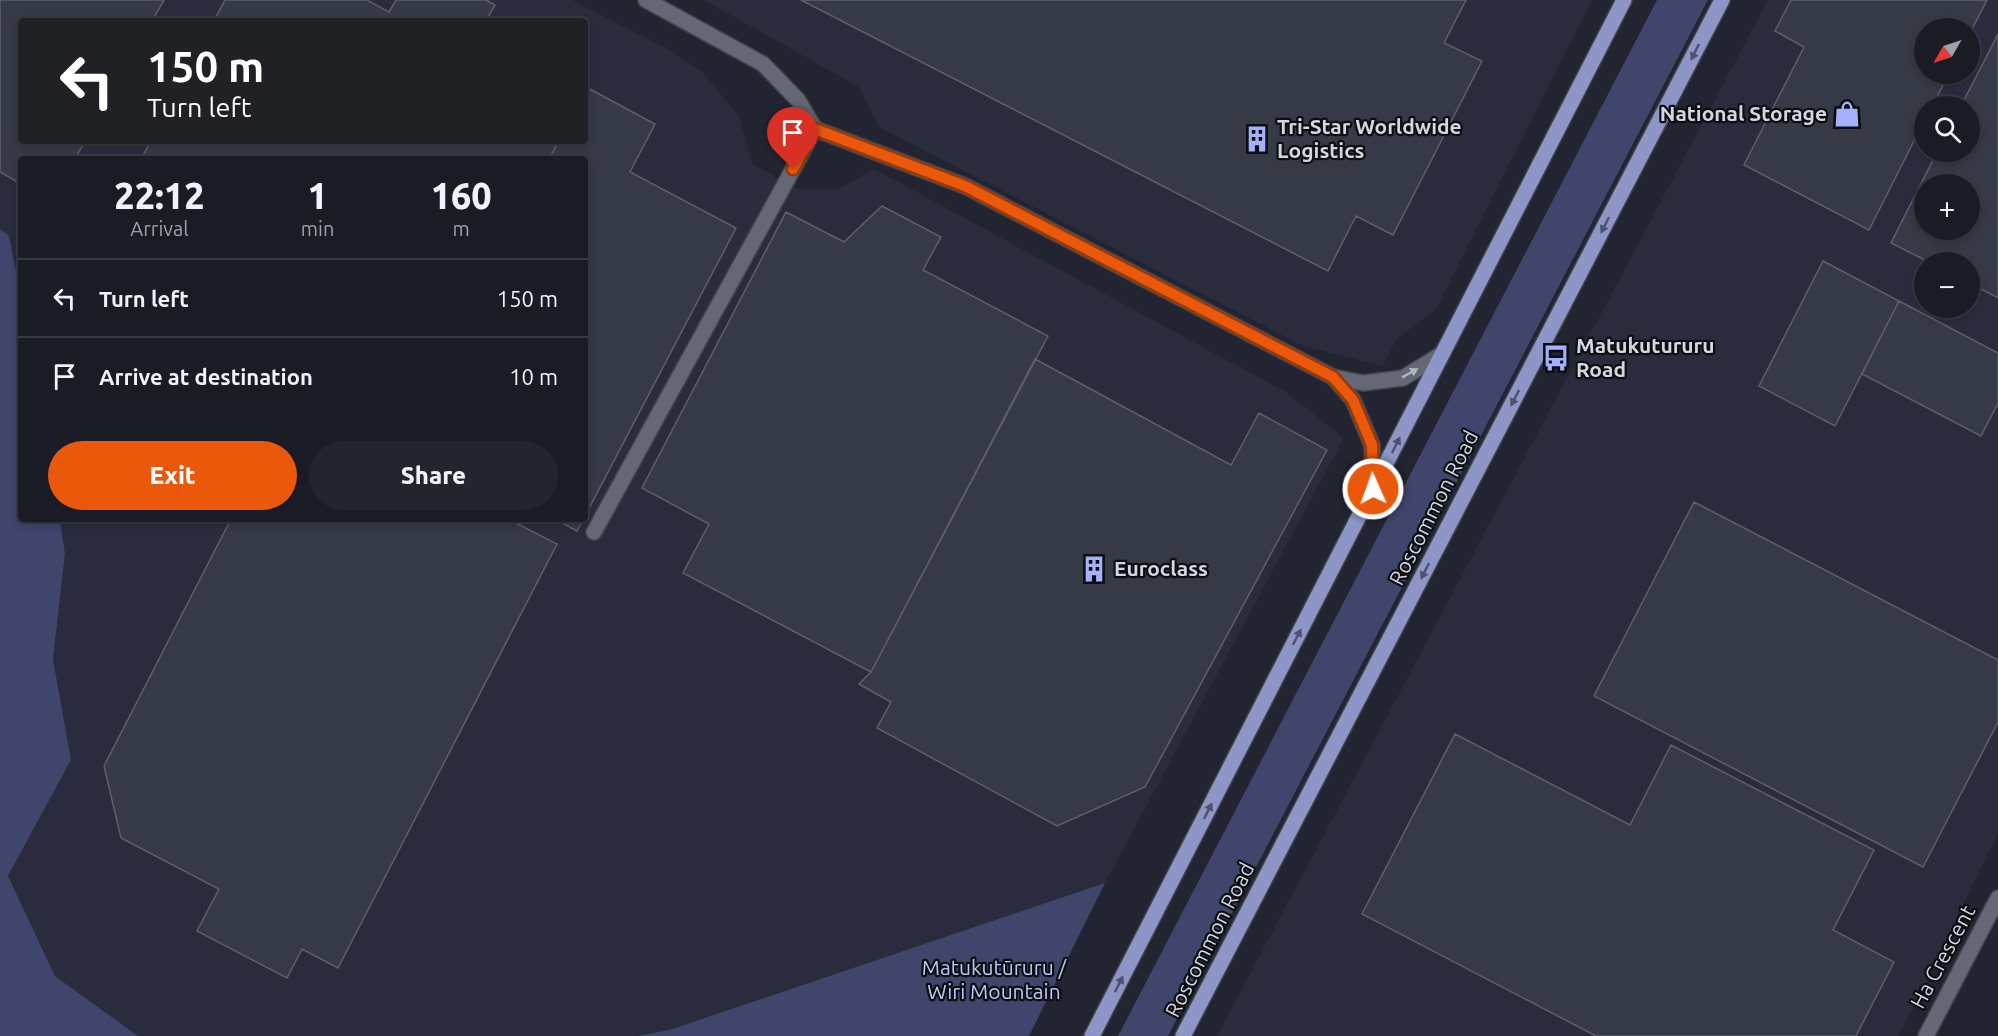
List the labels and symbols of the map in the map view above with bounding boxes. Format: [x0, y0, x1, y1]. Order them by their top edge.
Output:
north arrow [1914, 18, 1980, 84]
one-way arrow [1690, 43, 1700, 61]
shop icon: National Storage [1832, 99, 1862, 129]
place label: National Storage [1660, 101, 1827, 125]
pin [767, 107, 818, 169]
place label: Tri-Star Worldwide Logistics [1277, 114, 1462, 162]
building icon: Tri-Star Worldwide Logistics [1242, 124, 1272, 154]
one-way arrow [1600, 217, 1610, 234]
place label: Matukutururu Road [1576, 333, 1715, 381]
bus stop icon: Matukutururu Road [1541, 343, 1571, 373]
one-way arrow [1402, 368, 1419, 378]
one-way arrow [1510, 390, 1520, 407]
street label: Roscommon Road [1384, 426, 1482, 589]
one-way arrow [1390, 436, 1400, 454]
position arrow [1341, 457, 1405, 521]
building icon: Euroclass [1079, 554, 1109, 584]
place label: Euroclass [1114, 556, 1208, 580]
one-way arrow [1420, 563, 1430, 580]
one-way arrow [1292, 628, 1302, 645]
one-way arrow [1203, 802, 1213, 819]
street label: Roscommon Road [1160, 858, 1258, 1021]
street label: Ha Crescent [1905, 901, 1979, 1012]
park label: Matukutūruru / Wiri Mountain [922, 955, 1068, 1003]
one-way arrow [1114, 975, 1124, 992]

